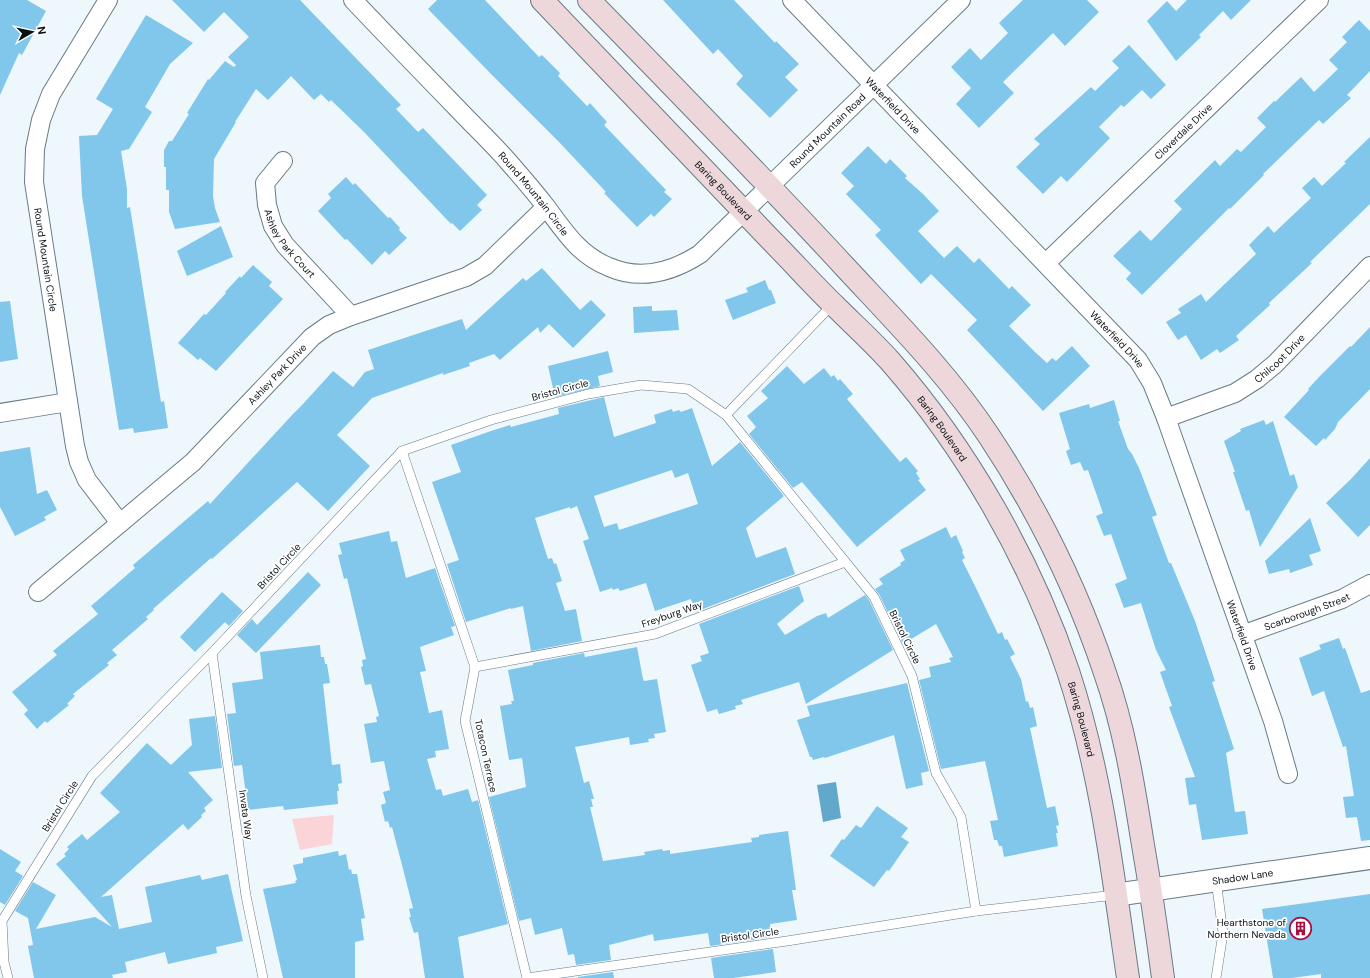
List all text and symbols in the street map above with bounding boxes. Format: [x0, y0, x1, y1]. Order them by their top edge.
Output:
north arrow [12, 12, 52, 52]
text: N [34, 25, 49, 35]
street label: Waterfield Drive [863, 74, 924, 137]
street label: Round Mountain Road [786, 90, 868, 170]
street label: Cloverdale Drive [1151, 100, 1215, 162]
street label: Round Mountain Circle [496, 149, 572, 239]
street label: Baring Boulevard [692, 158, 755, 223]
street label: Round Mountain Circle [32, 207, 61, 313]
street label: Ashley Park Court [262, 207, 319, 280]
street label: Waterfield Drive [1087, 308, 1148, 370]
street label: Chilcoot Drive [1251, 331, 1308, 385]
street label: Ashley Park Drive [245, 340, 309, 407]
street label: Bristol Circle [530, 376, 590, 404]
street label: Baring Boulevard [915, 393, 970, 464]
street label: Bristol Circle [254, 540, 304, 592]
street label: Scarborough Street [1262, 589, 1352, 633]
street label: Freyburg Way [640, 597, 705, 631]
street label: Waterfield Drive [1224, 598, 1261, 672]
street label: Bristol Circle [886, 608, 924, 666]
street label: Baring Boulevard [1065, 680, 1098, 758]
street label: Totacon Terrace [472, 718, 500, 794]
street label: Bristol Circle [39, 778, 81, 834]
street label: Invata Way [236, 789, 256, 841]
street label: Shadow Lane [1211, 866, 1274, 887]
building icon: Hearthstone of Northern Nevada [1288, 915, 1314, 941]
place label: Hearthstone of Northern Nevada [1207, 916, 1287, 941]
street label: Bristol Circle [720, 924, 780, 945]

